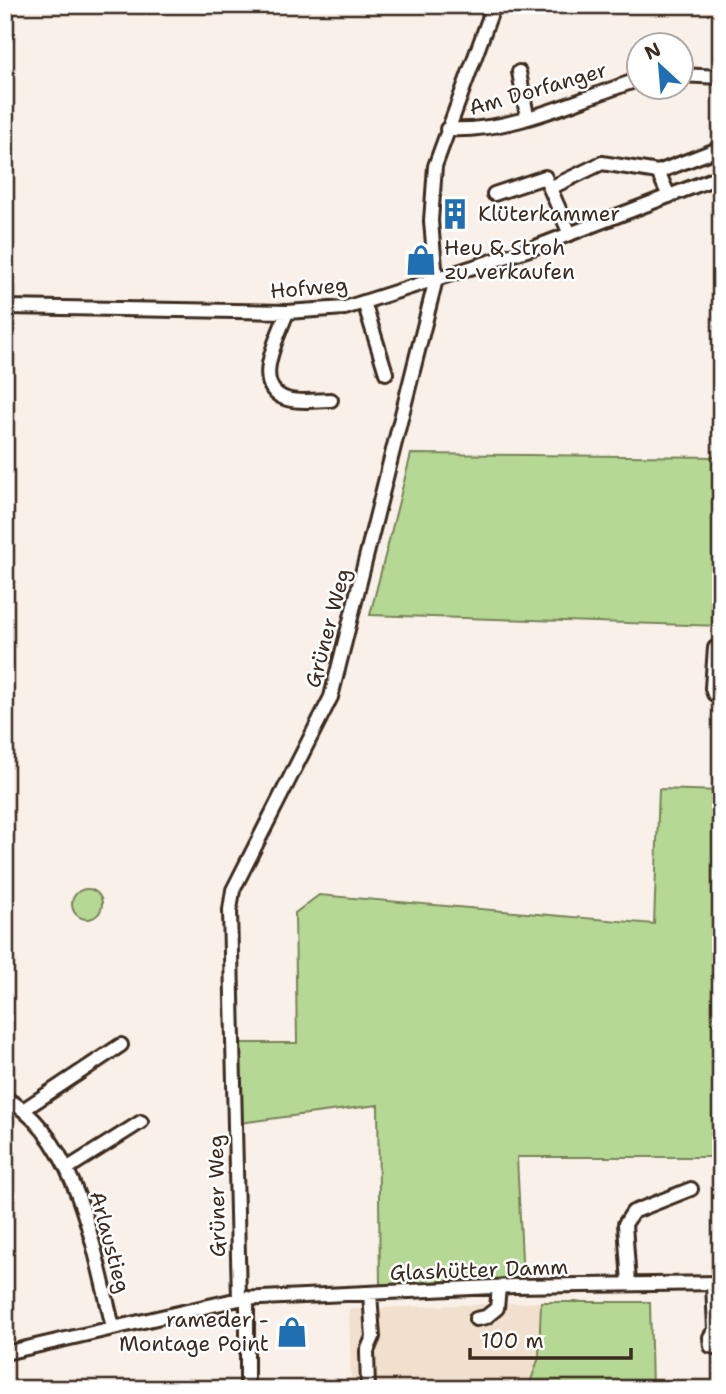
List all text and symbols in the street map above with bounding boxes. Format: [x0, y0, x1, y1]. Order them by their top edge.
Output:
north arrow [624, 32, 694, 102]
text: N [641, 37, 665, 66]
street label: Am Dorfanger [466, 56, 610, 122]
building icon: Klüterkammer [438, 197, 472, 231]
place label: Klüterkammer [478, 200, 620, 228]
place label: Heu & Stroh zu verkaufen [444, 234, 575, 286]
shop icon: Heu & Stroh zu verkaufen [404, 243, 438, 277]
street label: Hofweg [269, 271, 349, 305]
street label: Grüner Weg [299, 565, 357, 691]
street label: Grüner Weg [202, 1135, 232, 1257]
street label: Arlaustieg [83, 1188, 137, 1296]
street label: Glashütter Damm [389, 1253, 569, 1287]
place label: rameder - Montage Point [119, 1306, 269, 1358]
shop icon: rameder - Montage Point [275, 1315, 309, 1349]
scale bar [470, 1317, 632, 1361]
text: 100 m [481, 1327, 544, 1355]

